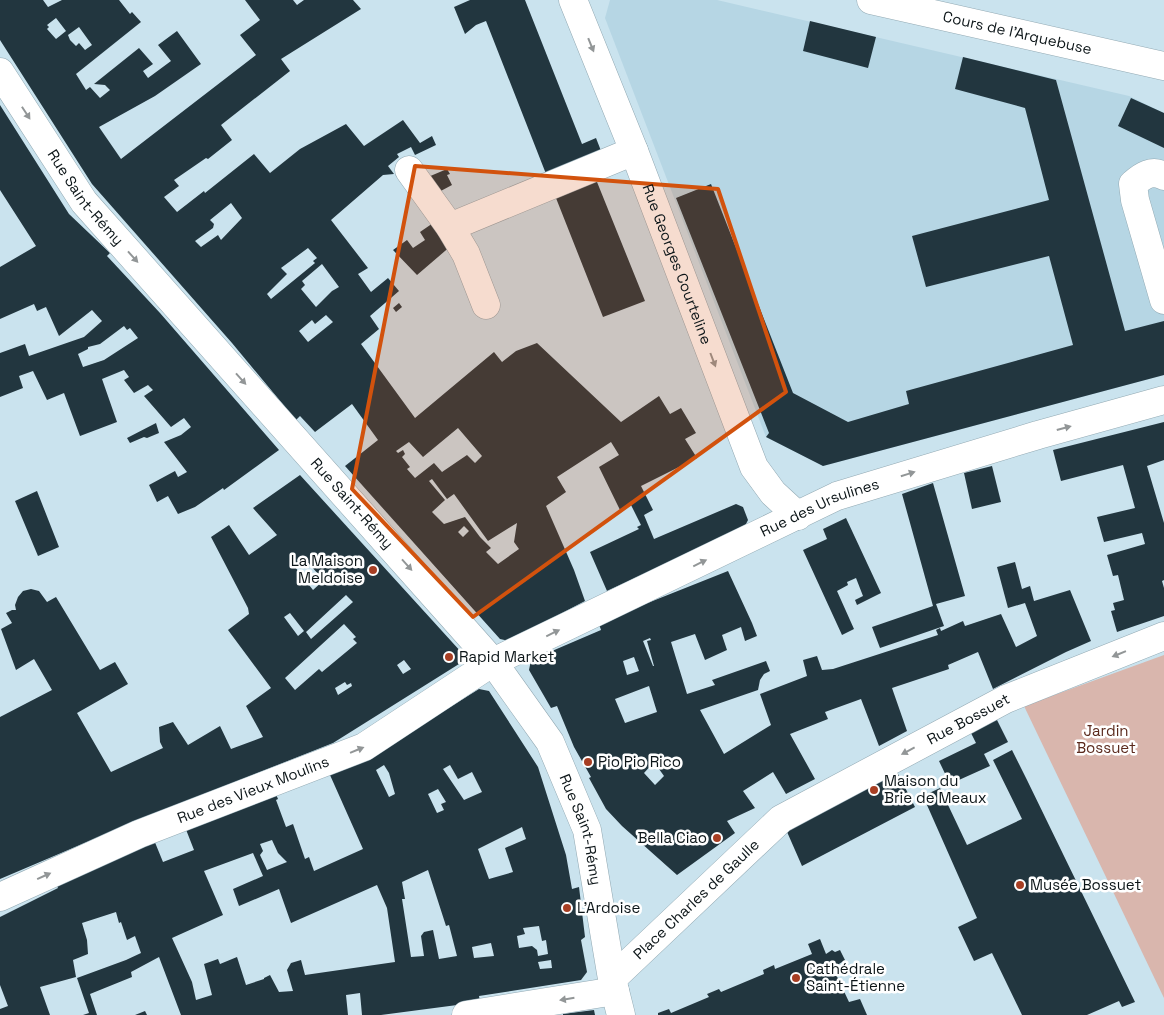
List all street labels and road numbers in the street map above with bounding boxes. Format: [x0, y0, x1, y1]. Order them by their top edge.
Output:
street label: Cours de l'Arquebuse [941, 6, 1094, 58]
street label: Rue Saint-Rémy [44, 146, 128, 249]
street label: Rue Georges Courteline [638, 181, 717, 347]
street label: Rue Saint-Rémy [307, 453, 398, 553]
street label: Rue des Ursulines [757, 474, 881, 541]
street label: Rue Bossuet [923, 689, 1013, 748]
street label: Rue des Vieux Moulins [174, 751, 332, 827]
street label: Rue Saint-Rémy [555, 771, 606, 887]
street label: Place Charles de Gaulle [629, 835, 763, 963]

